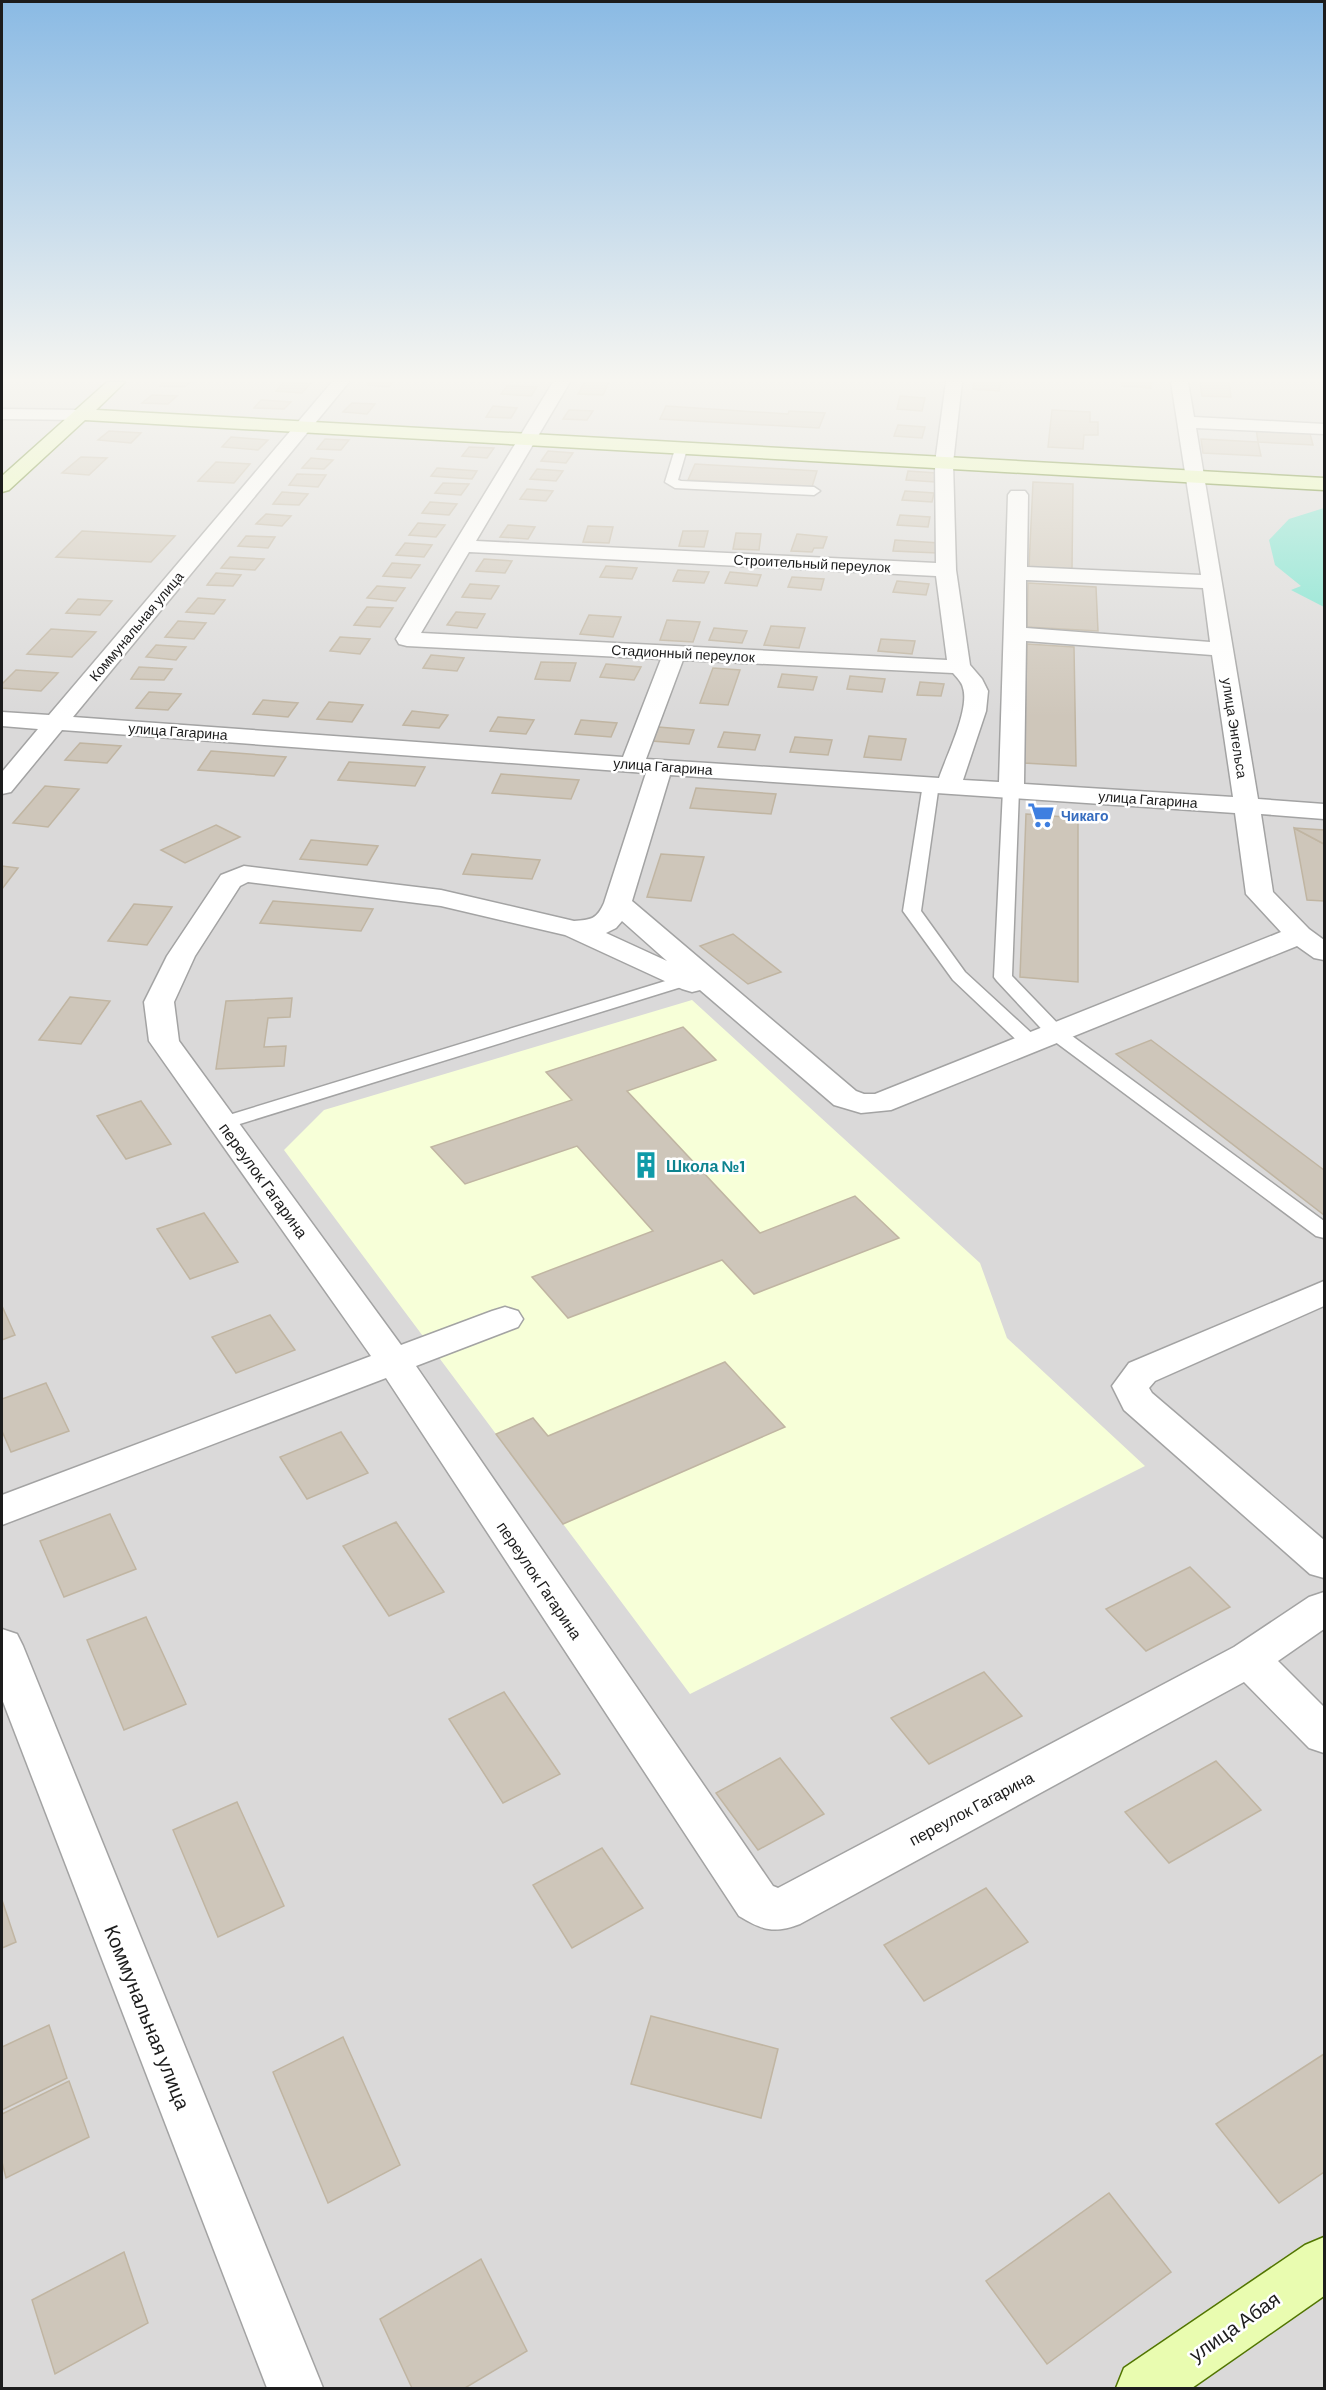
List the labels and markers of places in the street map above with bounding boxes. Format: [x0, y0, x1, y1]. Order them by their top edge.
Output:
supermarket icon: Чикаго [1026, 800, 1056, 830]
place label: Чикаго [1061, 807, 1108, 824]
building icon: Школа №1 [631, 1150, 661, 1180]
place label: Школа №1 [666, 1156, 745, 1175]

